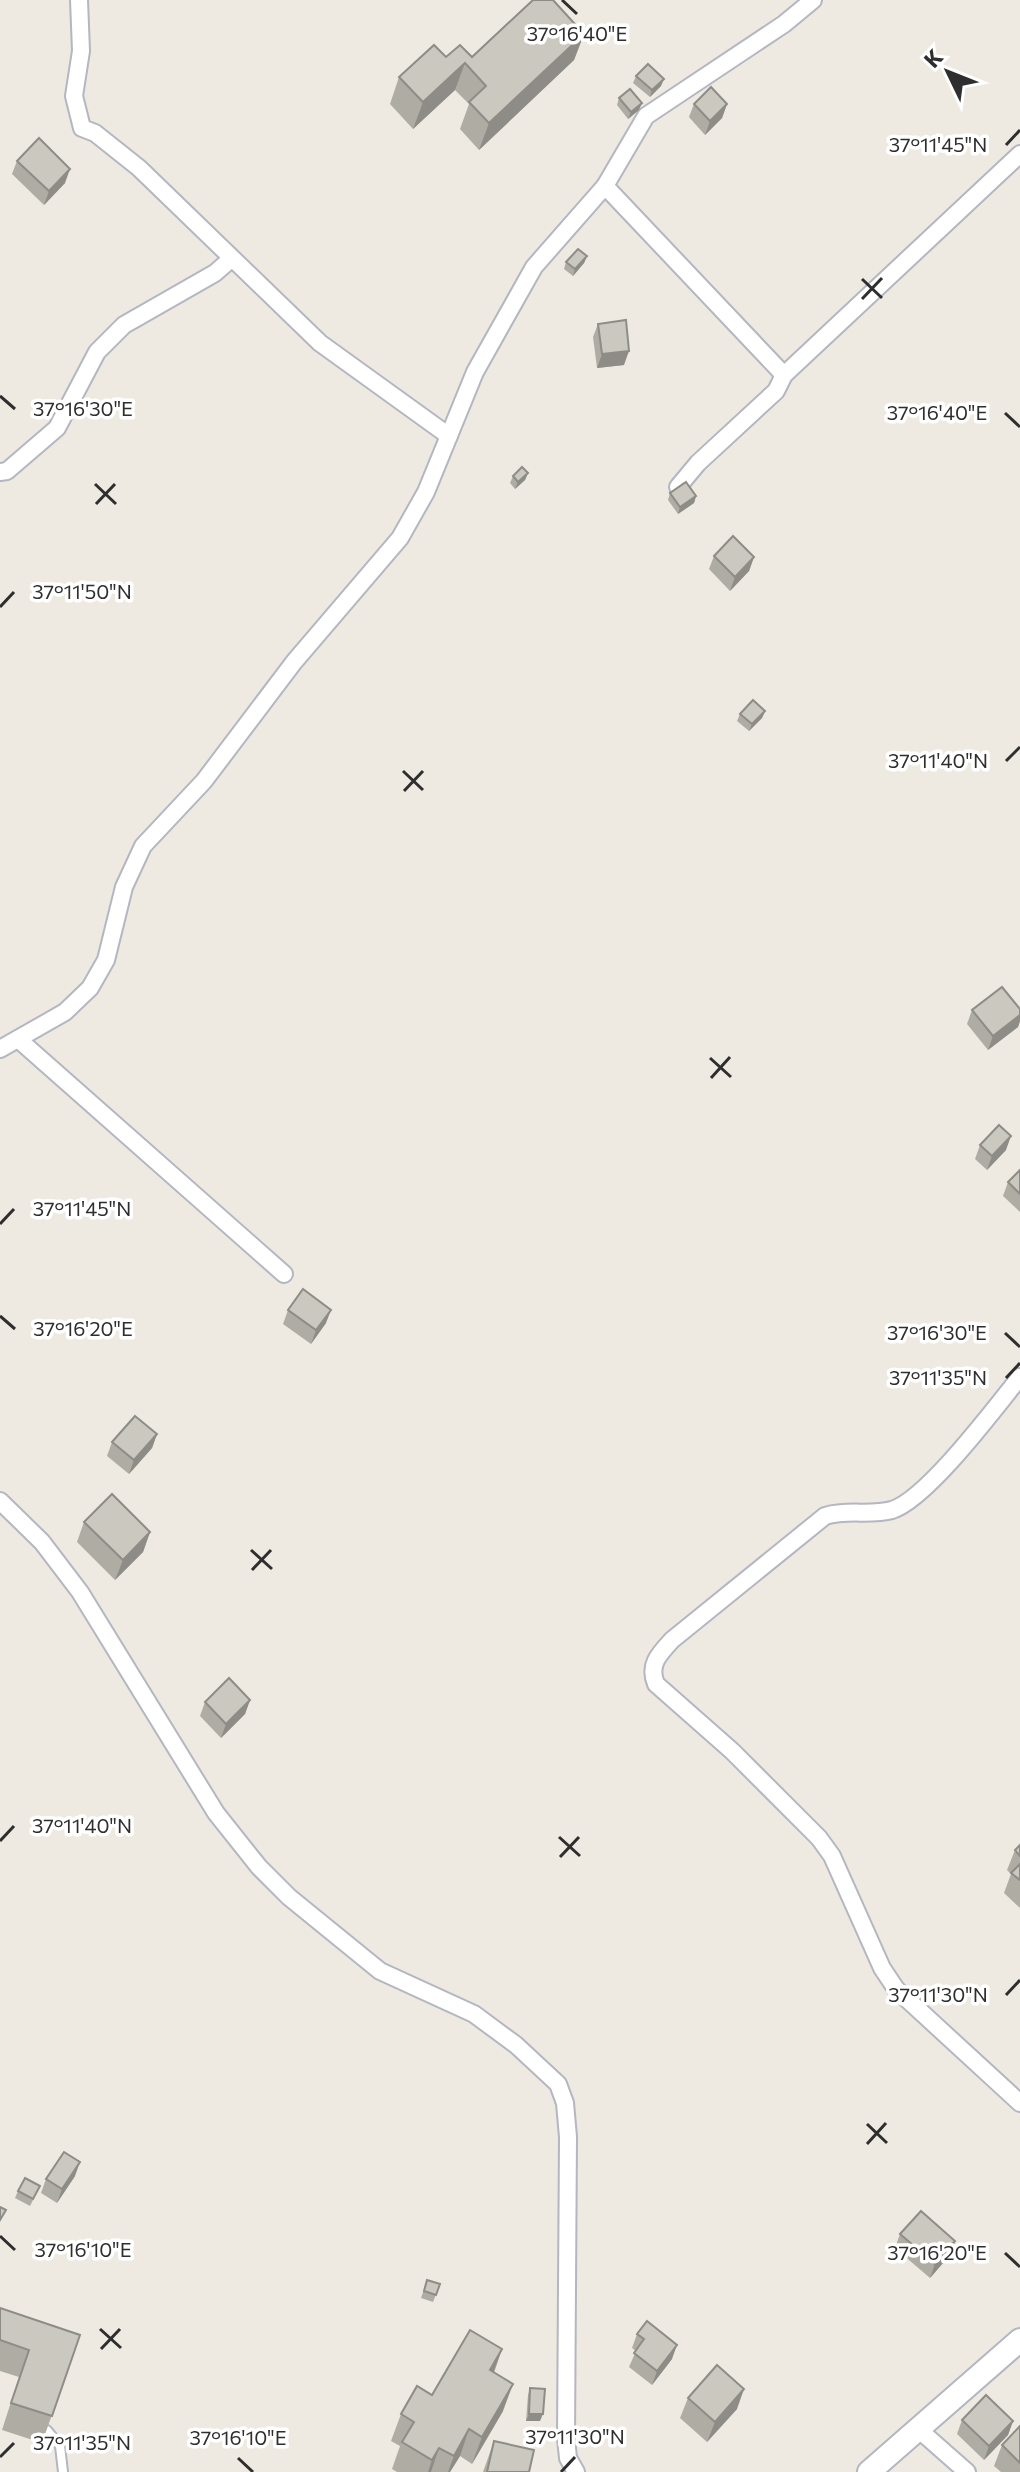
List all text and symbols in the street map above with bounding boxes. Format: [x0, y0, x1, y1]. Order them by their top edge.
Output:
text: 37°16'40"E [527, 21, 627, 45]
north arrow [908, 32, 988, 112]
text: K [918, 43, 948, 73]
text: 37°11'45"N [889, 132, 987, 156]
text: 37°16'30"E [33, 396, 133, 420]
text: 37°16'40"E [887, 400, 987, 424]
text: 37°11'50"N [32, 579, 132, 603]
text: 37°11'40"N [888, 748, 988, 772]
text: 37°11'45"N [33, 1196, 131, 1220]
text: 37°16'20"E [33, 1316, 133, 1340]
text: 37°16'30"E [887, 1320, 987, 1344]
text: 37°11'35"N [889, 1365, 987, 1389]
text: 37°11'40"N [32, 1813, 132, 1837]
text: 37°11'30"N [888, 1982, 988, 2006]
text: 37°16'10"E [34, 2237, 132, 2261]
text: 37°16'20"E [887, 2240, 987, 2264]
text: 37°11'30"N [525, 2424, 625, 2448]
text: 37°16'10"E [189, 2425, 287, 2449]
text: 37°11'35"N [33, 2430, 131, 2454]

